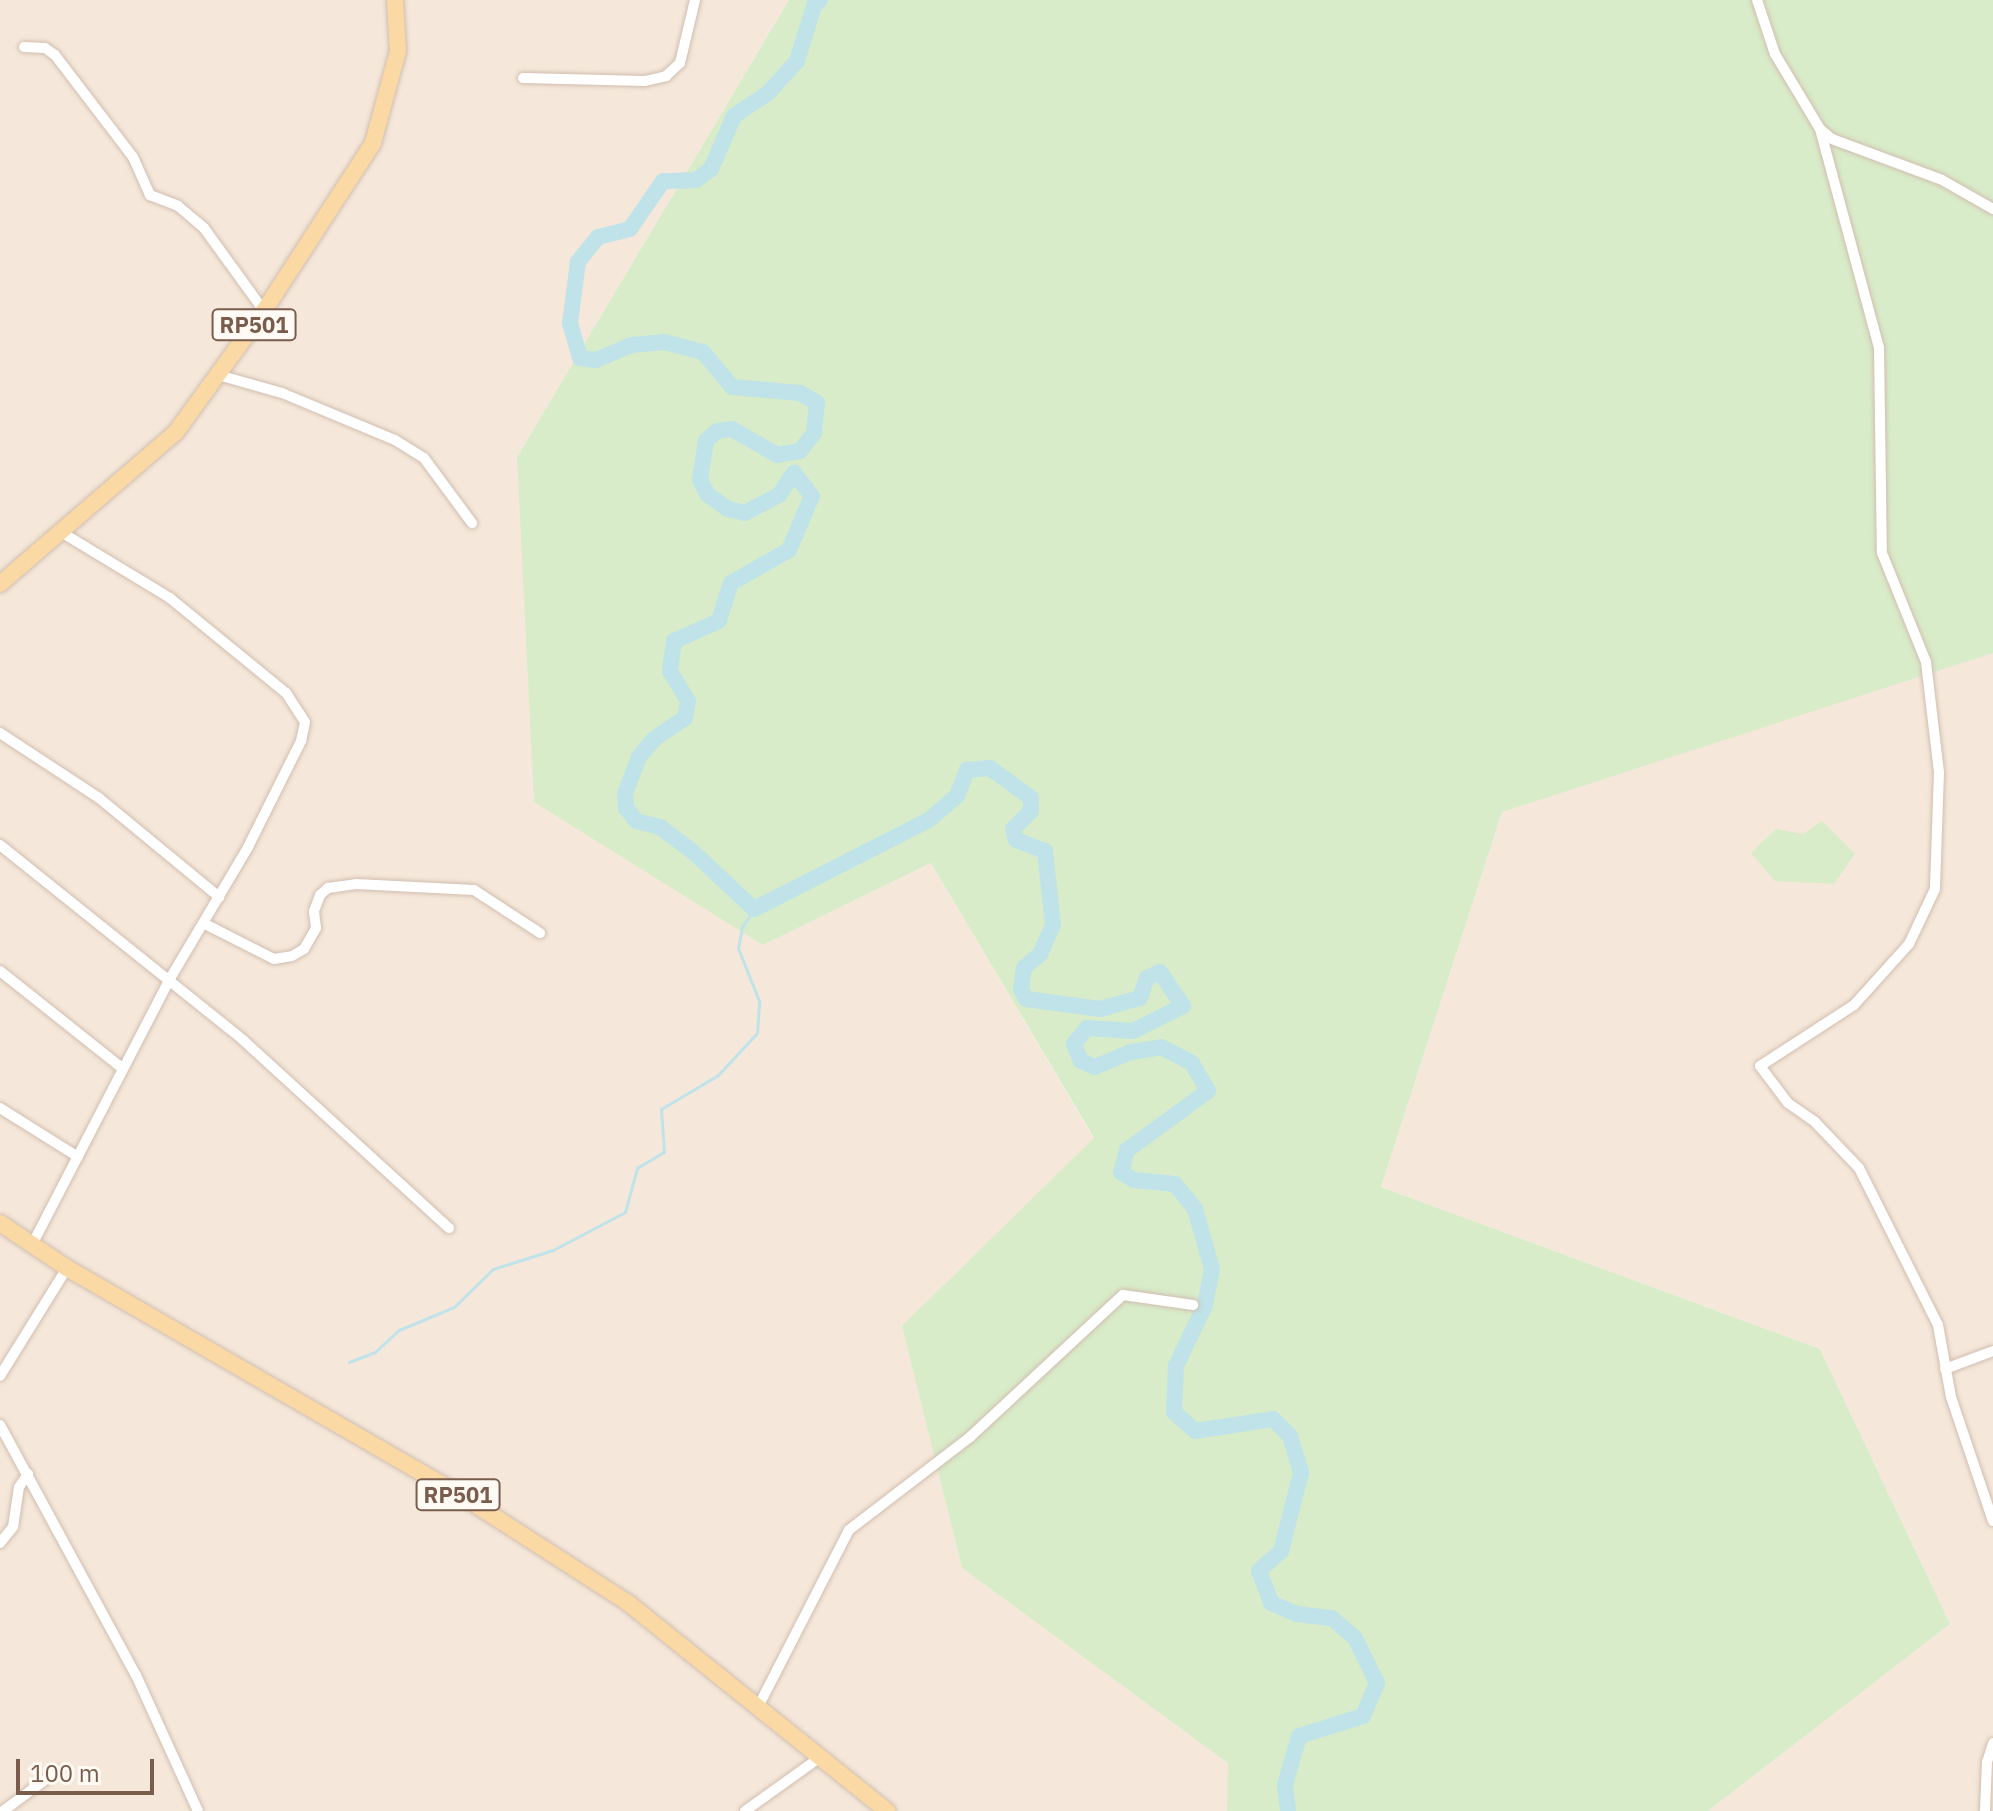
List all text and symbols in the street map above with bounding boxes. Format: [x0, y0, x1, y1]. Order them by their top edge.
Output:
road number: RP501 [210, 307, 298, 343]
road number: RP501 [414, 1477, 502, 1513]
scale bar [20, 1743, 158, 1793]
text: 100 m [30, 1757, 100, 1789]

